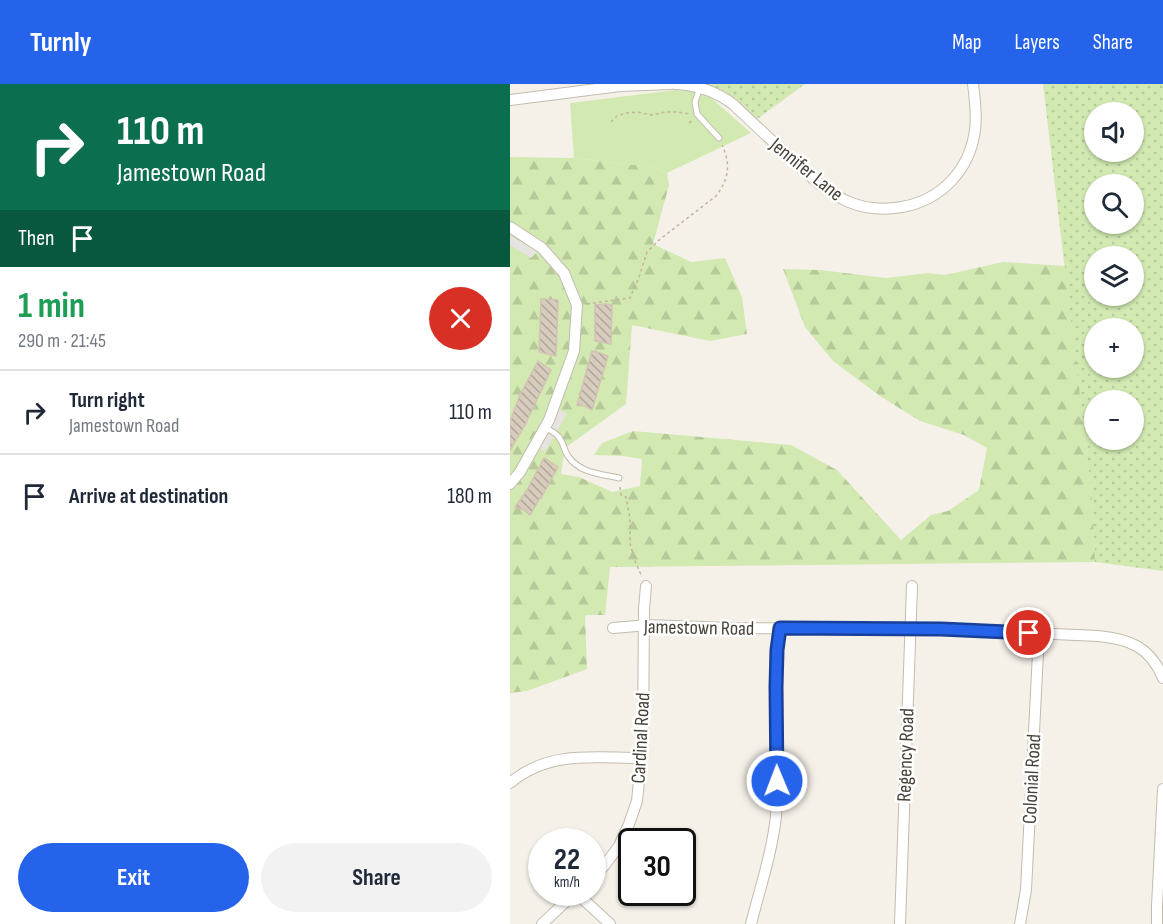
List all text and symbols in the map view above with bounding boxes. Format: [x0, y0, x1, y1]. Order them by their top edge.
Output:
text: Turnly [30, 26, 91, 59]
text: Map [952, 30, 981, 55]
text: Layers [1014, 30, 1060, 55]
text: Share [1093, 30, 1133, 55]
map controls [1084, 102, 1144, 450]
button: sound [1084, 102, 1144, 162]
text: 110 m [117, 106, 204, 157]
icon: right [18, 108, 96, 186]
street label: Jennifer Lane [764, 132, 848, 206]
text: Jamestown Road [117, 157, 266, 189]
button: search [1084, 174, 1144, 234]
icon: arrive [66, 222, 99, 255]
text: Then [18, 225, 54, 252]
button: layers [1084, 246, 1144, 306]
text: 1 min [18, 285, 85, 328]
button: close [429, 287, 492, 350]
button: + [1084, 318, 1144, 378]
text: 290 m · 21:45 [18, 329, 106, 353]
text: Turn right [69, 387, 145, 414]
button: − [1084, 390, 1144, 450]
icon: right [18, 396, 51, 429]
text: 110 m [449, 399, 492, 426]
text: Jamestown Road [69, 414, 179, 438]
icon: arrive [18, 480, 51, 513]
text: Arrive at destination [69, 483, 228, 510]
text: 180 m [447, 483, 492, 510]
pin [1003, 607, 1054, 658]
street label: Jamestown Road [643, 615, 754, 641]
icon: arrive [1012, 616, 1045, 649]
street label: Cardinal Road [627, 692, 655, 784]
street label: Regency Road [892, 708, 920, 802]
street label: Colonial Road [1018, 733, 1046, 825]
position arrow [745, 749, 809, 813]
speed limit sign: 30 [618, 828, 696, 906]
text: 22 [554, 842, 580, 878]
button: Exit [18, 843, 249, 912]
button: Share [261, 843, 492, 912]
text: km/h [554, 873, 580, 892]

